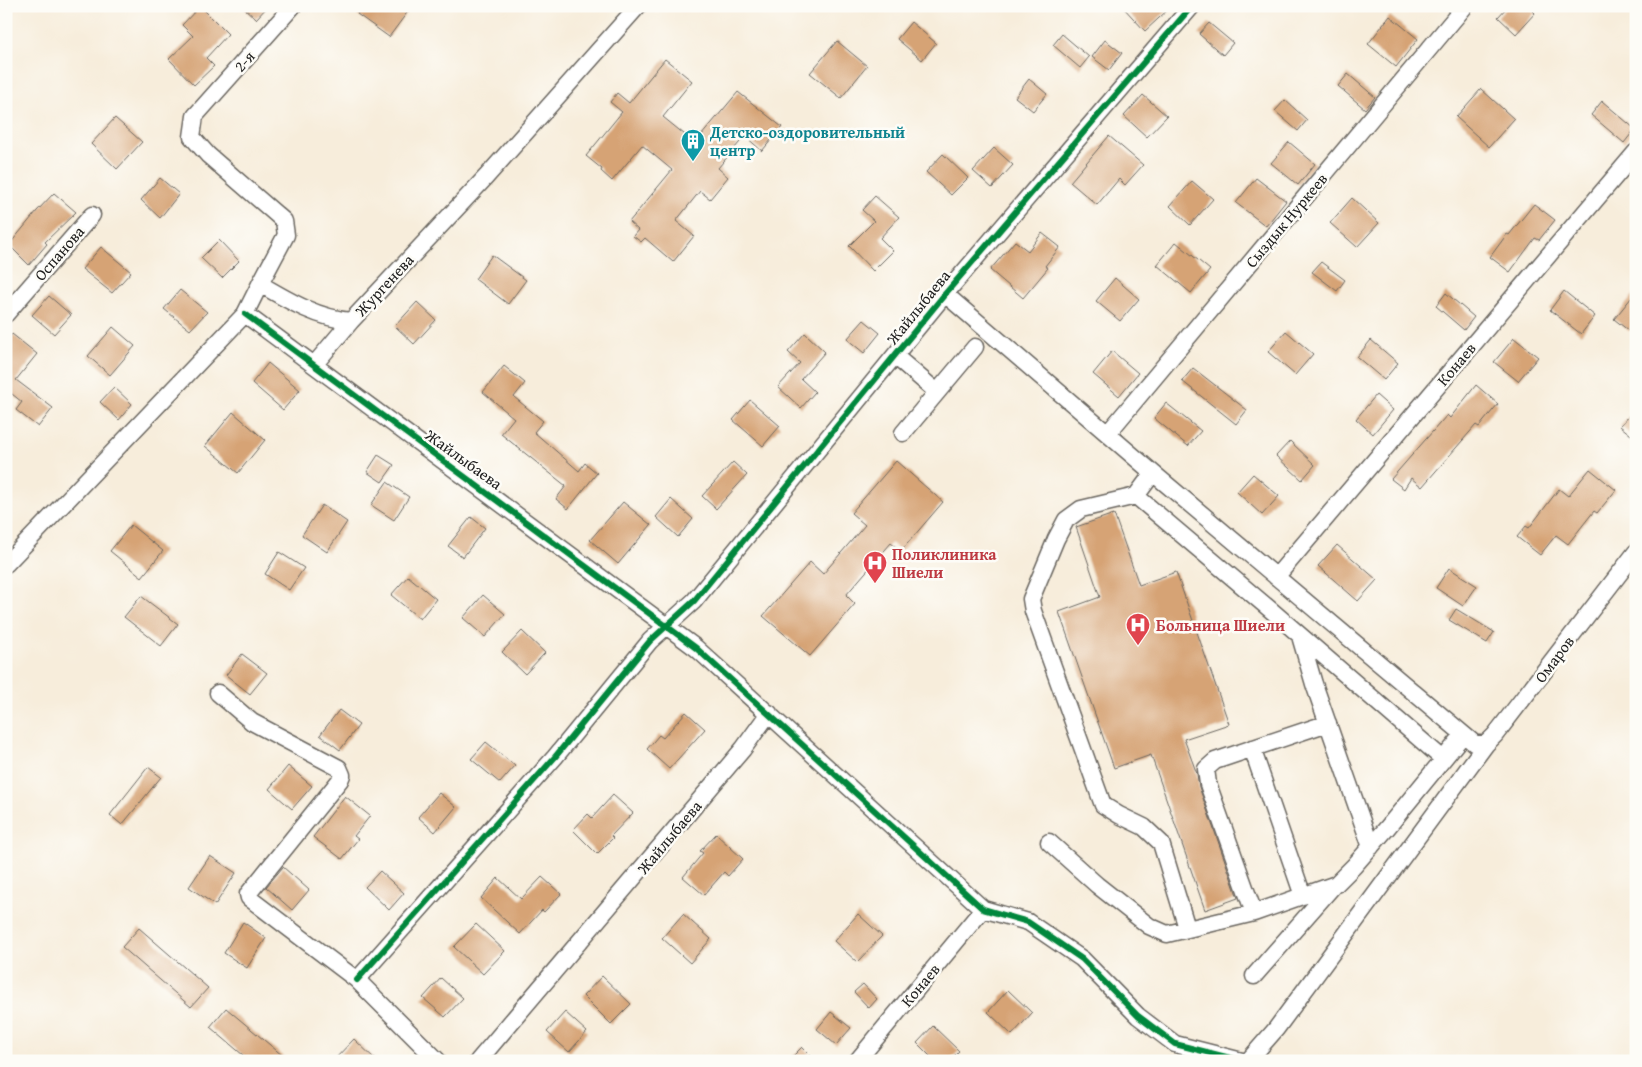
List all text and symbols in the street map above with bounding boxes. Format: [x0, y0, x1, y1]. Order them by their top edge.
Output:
street label: 2-я [228, 45, 260, 77]
place label: Детско-оздоровительный центр [709, 120, 905, 162]
building icon: Детско-оздоровительный центр [680, 128, 706, 162]
street label: Сыздык Нуркеев [1239, 167, 1333, 273]
street label: Оспанова [28, 220, 90, 286]
street label: Жургенева [348, 248, 419, 322]
street label: Жайлыбаева [880, 264, 956, 350]
street label: Конаев [1431, 337, 1481, 391]
street label: Жайлыбаева [420, 422, 508, 495]
place label: Поликлиника Шиели [892, 542, 997, 584]
hospital icon: Поликлиника Шиели [862, 550, 888, 584]
hospital icon: Больница Шиели [1125, 612, 1151, 646]
place label: Больница Шиели [1156, 613, 1285, 637]
street label: Омаров [1528, 630, 1580, 688]
street label: Жайлыбаева [630, 794, 707, 880]
street label: Конаев [895, 958, 945, 1012]

